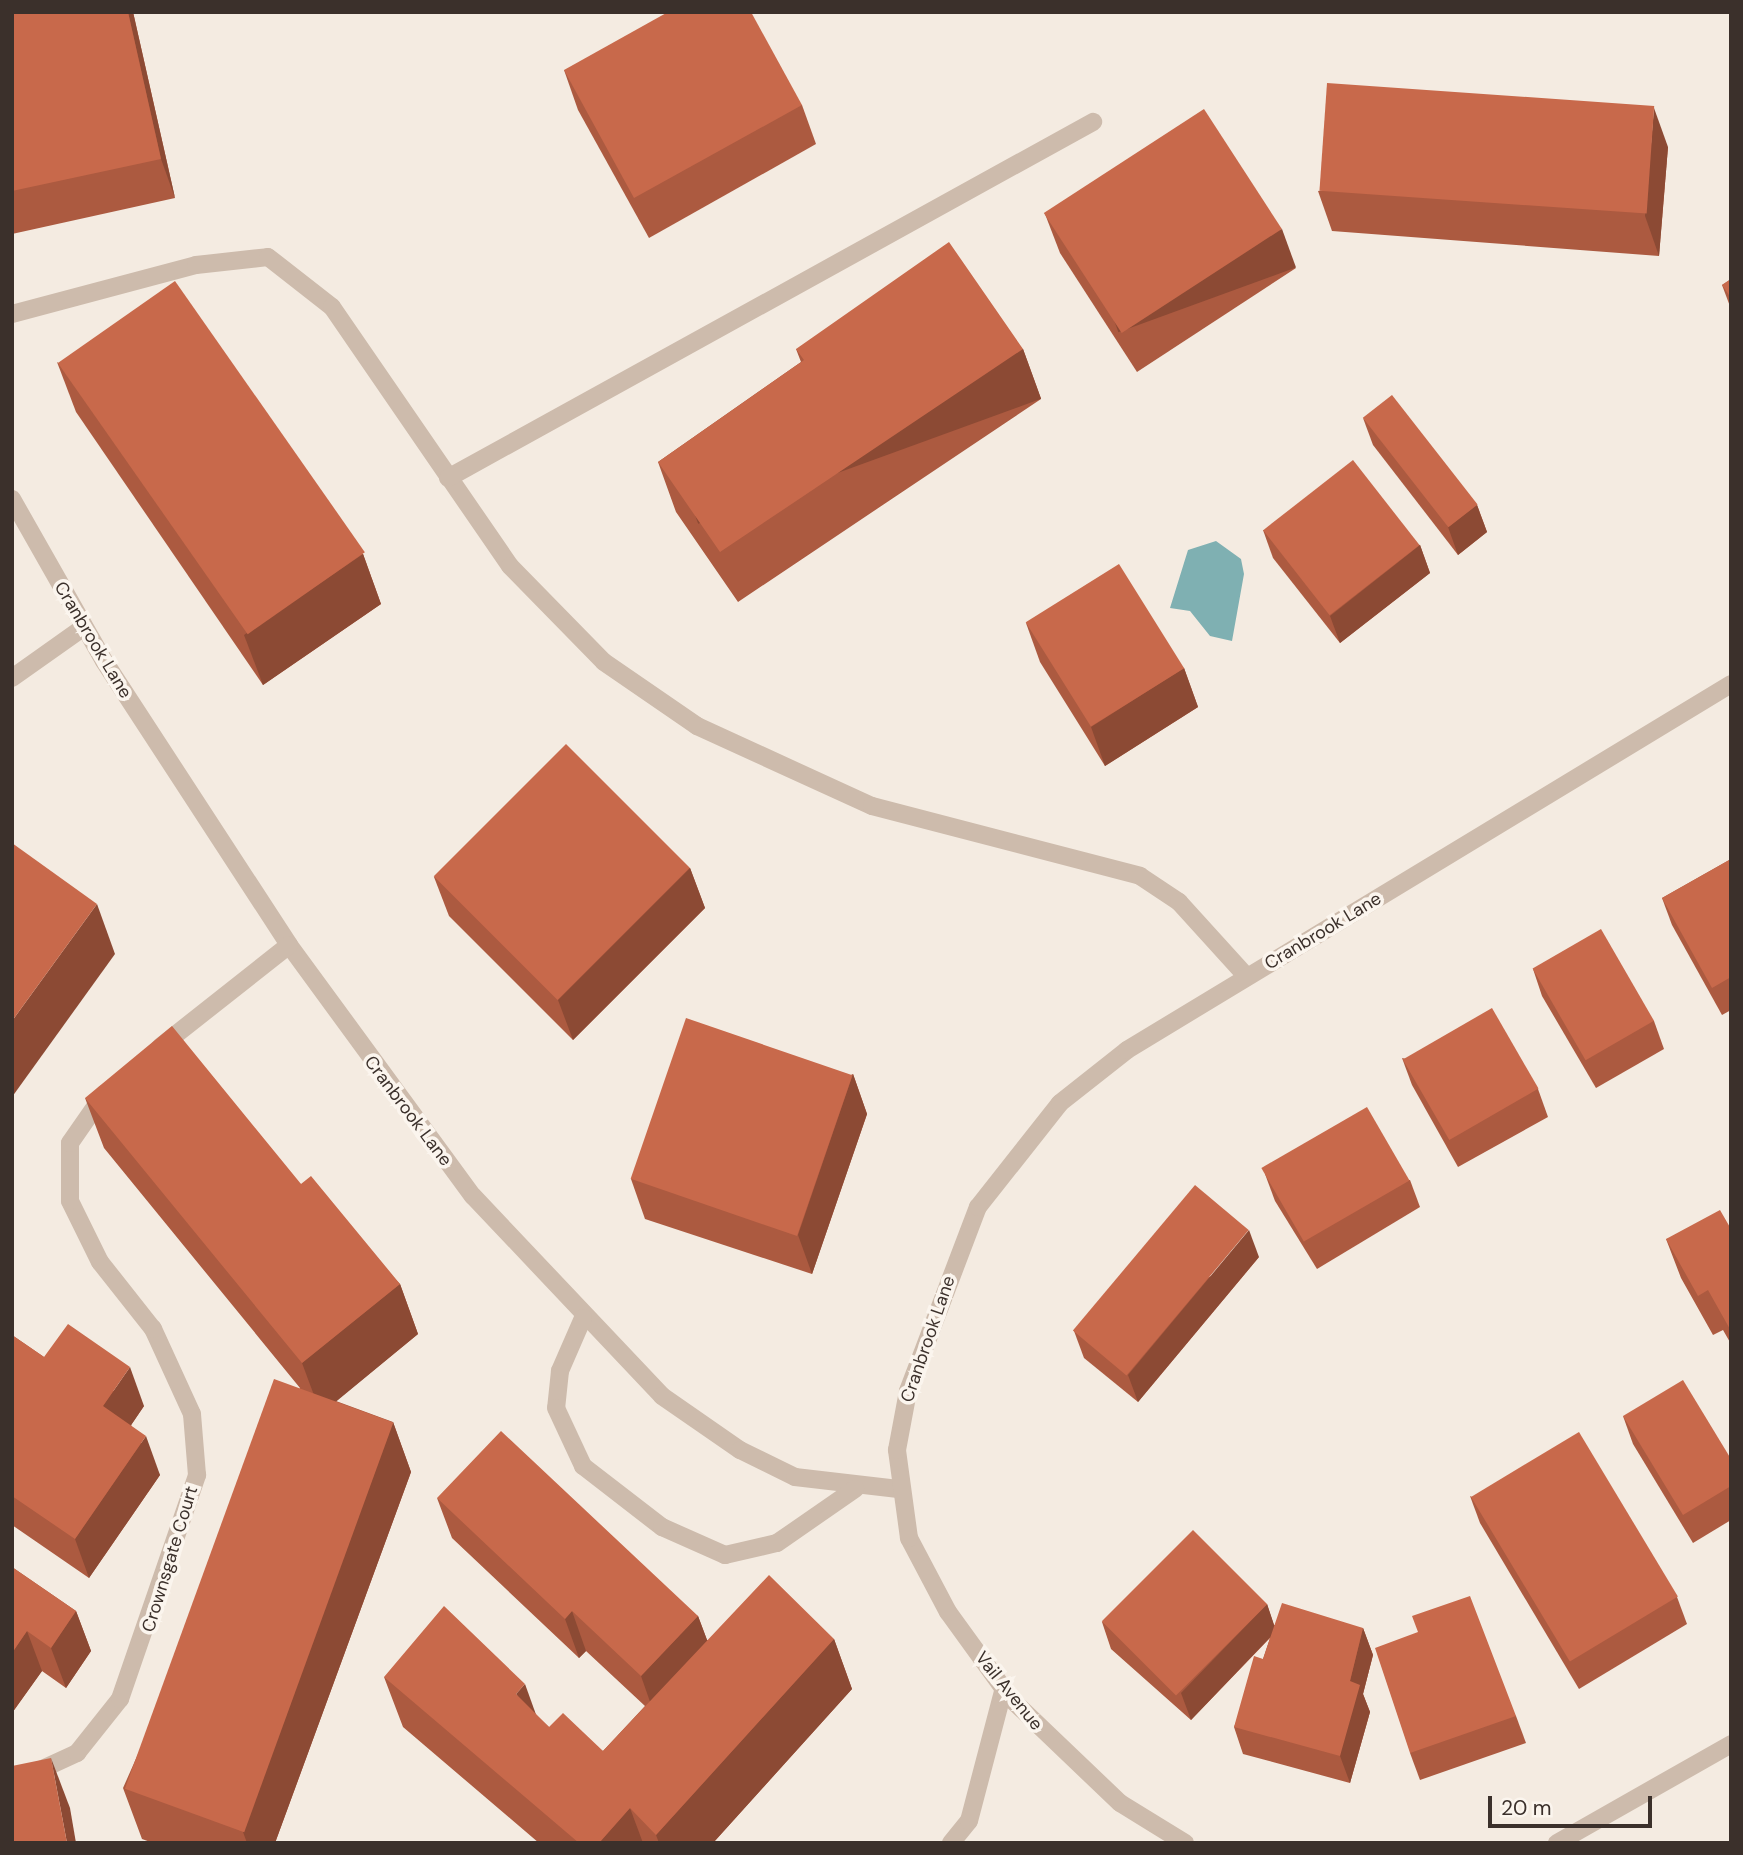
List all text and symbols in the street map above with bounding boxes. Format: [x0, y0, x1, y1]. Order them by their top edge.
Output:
street label: Cranbrook Lane [50, 578, 136, 702]
street label: Cranbrook Lane [1261, 888, 1385, 974]
street label: Cranbrook Lane [360, 1052, 456, 1170]
street label: Cranbrook Lane [896, 1273, 960, 1405]
street label: Crownsgate Court [138, 1483, 202, 1635]
street label: Vail Avenue [971, 1647, 1047, 1735]
scale bar [1491, 1782, 1656, 1826]
text: 20 m [1501, 1794, 1552, 1822]

